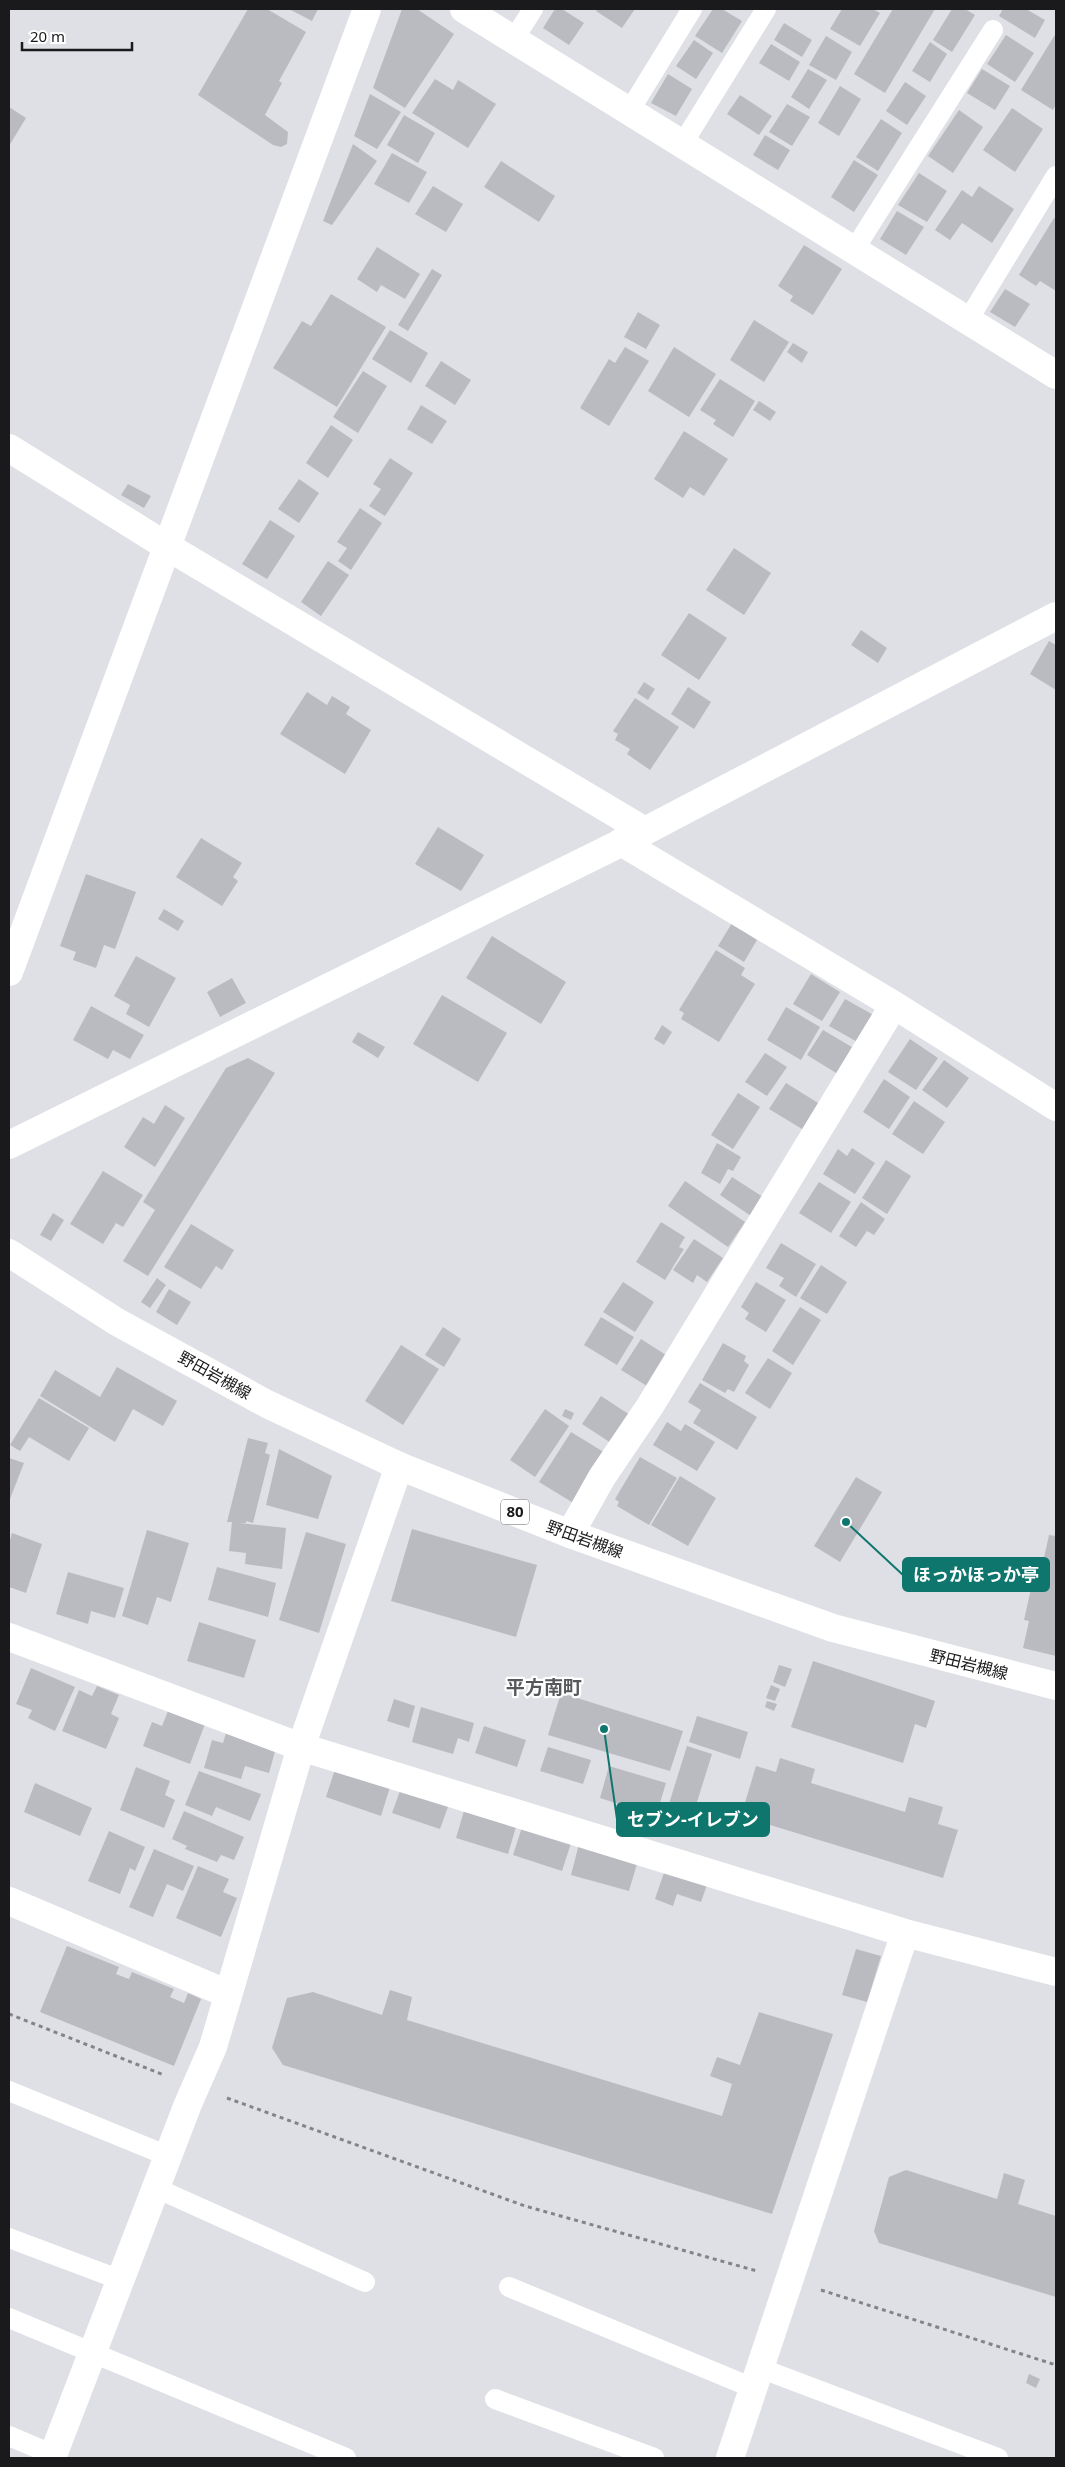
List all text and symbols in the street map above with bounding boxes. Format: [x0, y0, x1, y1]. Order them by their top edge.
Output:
scale bar [22, 20, 132, 52]
text: 20 m [30, 26, 65, 46]
street label: 野田岩槻線 [175, 1346, 255, 1404]
road number: 80 [501, 1500, 529, 1524]
street label: 野田岩槻線 [544, 1515, 626, 1563]
callout: ほっかほっか亭 [903, 1558, 1049, 1591]
text: ほっかほっか亭 [913, 1562, 1039, 1586]
street label: 野田岩槻線 [928, 1644, 1010, 1684]
district label: 平方南町 [506, 1674, 582, 1700]
callout: セブン-イレブン [617, 1803, 769, 1836]
text: セブン-イレブン [627, 1807, 759, 1831]

